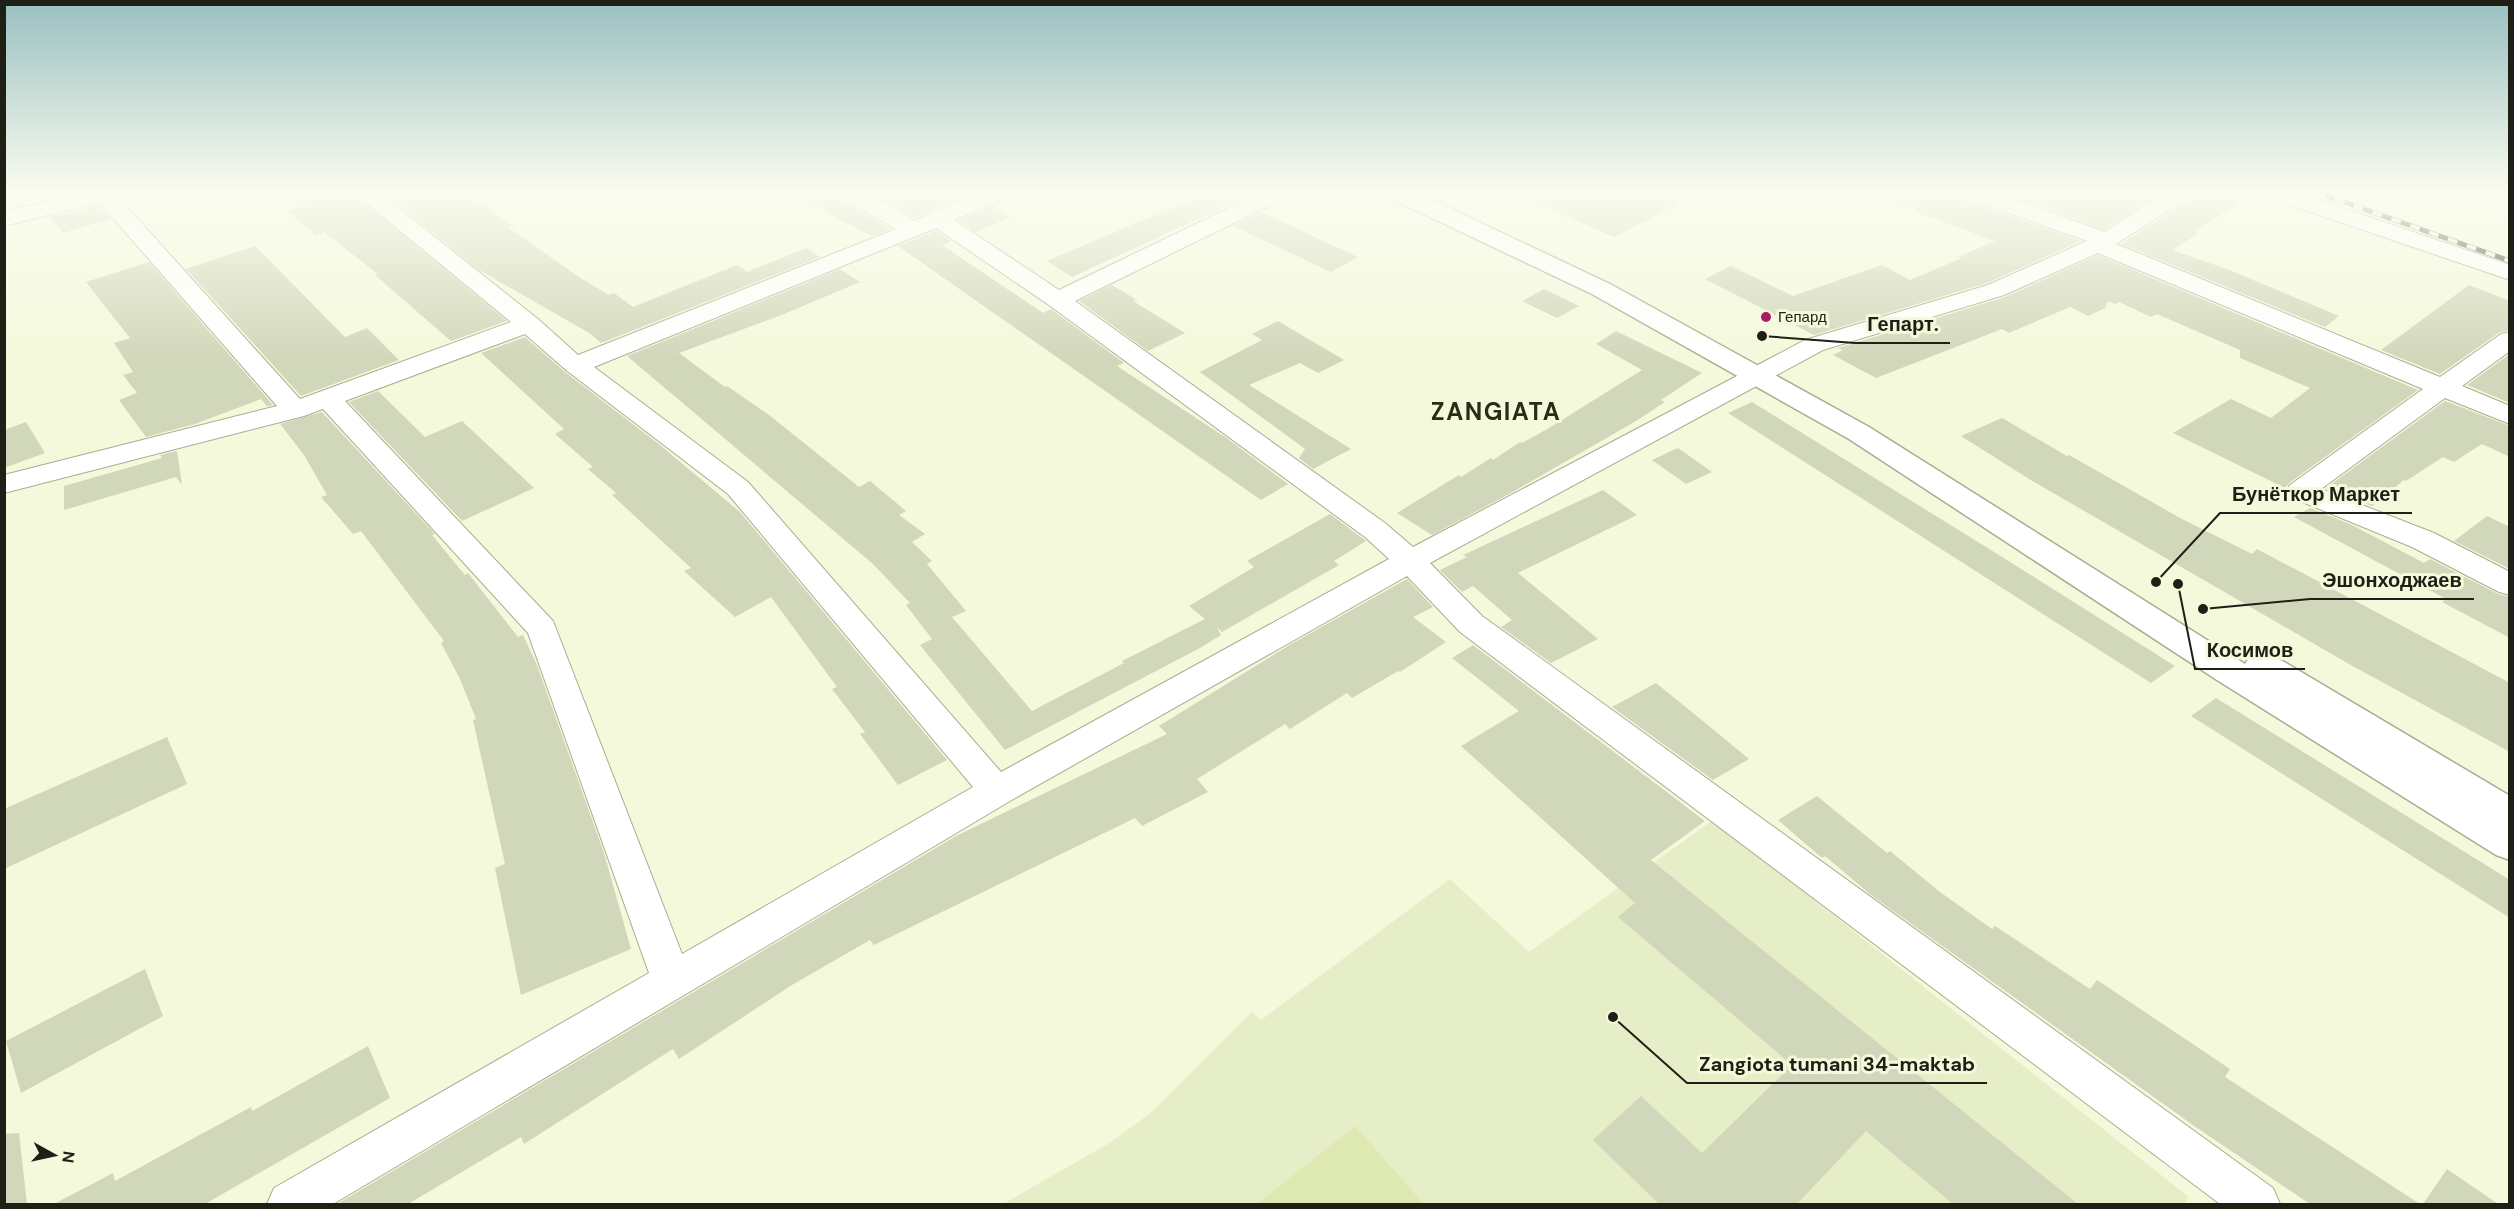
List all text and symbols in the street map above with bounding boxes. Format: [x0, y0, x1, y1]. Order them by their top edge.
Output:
callout: Гепарт. [1855, 305, 1950, 343]
place label: Гепард [1778, 307, 1827, 327]
marker: Гепард [1759, 310, 1773, 324]
text: Гепарт. [1867, 311, 1939, 337]
district label: ZANGIATA [1431, 396, 1561, 427]
callout: Бунёткор Маркет [2220, 475, 2412, 513]
text: Бунёткор Маркет [2232, 481, 2400, 507]
callout: Эшонходжаев [2310, 561, 2474, 599]
text: Эшонходжаев [2322, 567, 2462, 593]
callout: Косимов [2195, 631, 2305, 669]
text: Косимов [2207, 637, 2293, 663]
callout: Zangiota tumani 34-maktab [1687, 1045, 1987, 1083]
text: Zangiota tumani 34-maktab [1699, 1051, 1975, 1077]
north arrow [24, 1125, 84, 1185]
text: N [57, 1150, 80, 1164]

